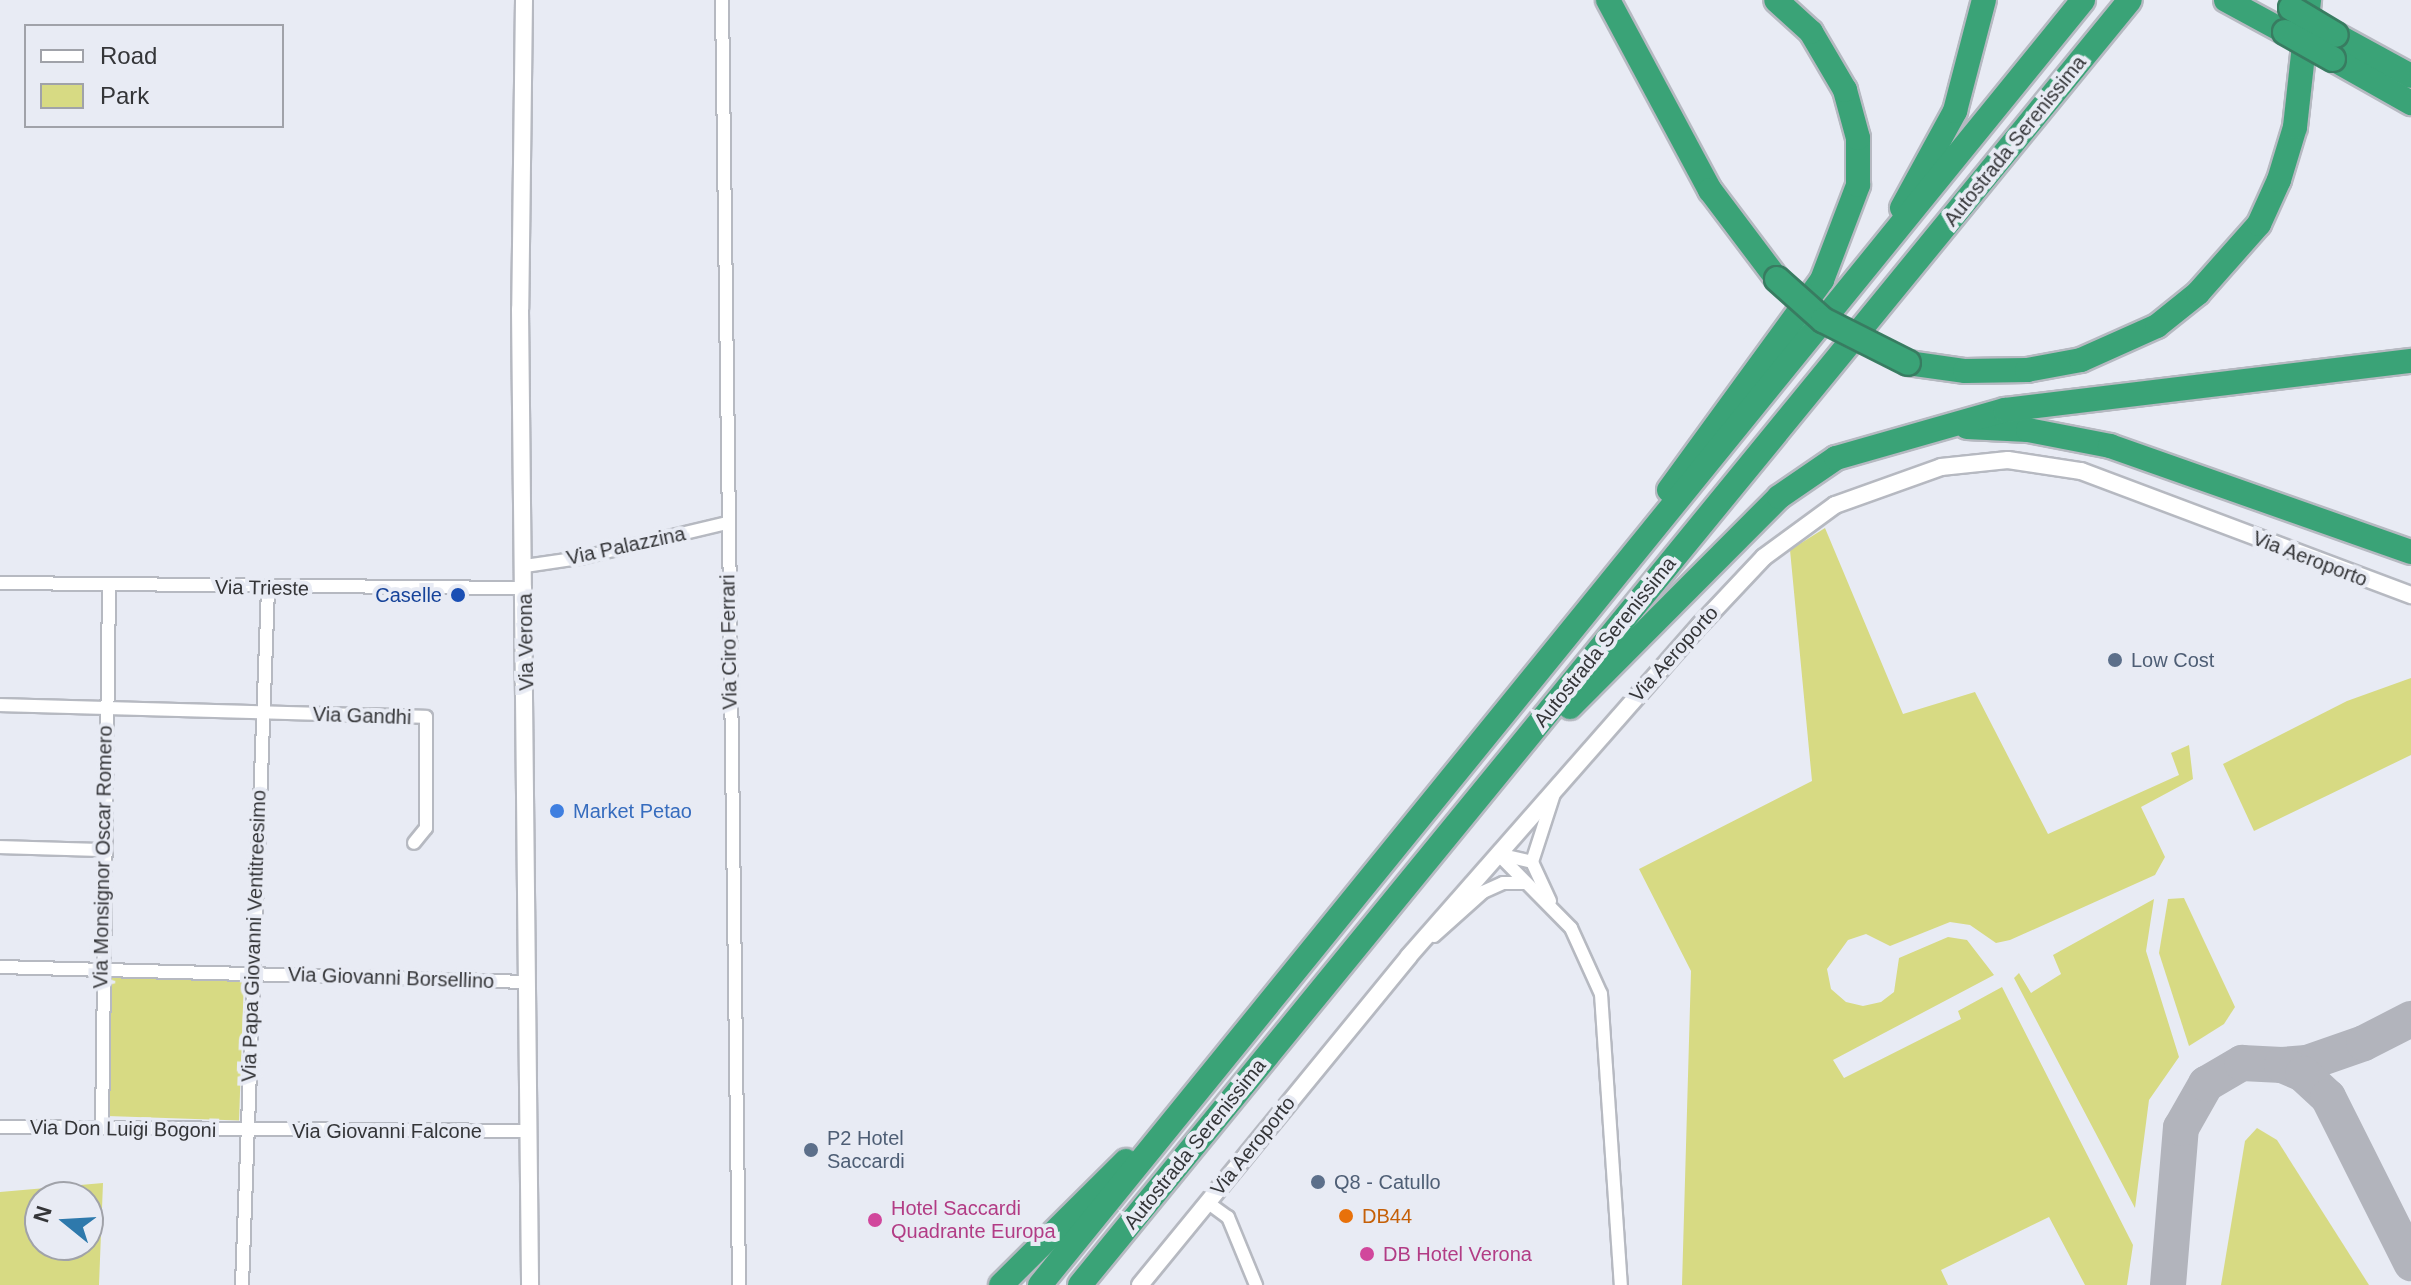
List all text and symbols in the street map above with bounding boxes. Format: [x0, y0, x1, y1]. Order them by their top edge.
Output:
legend [24, 24, 284, 128]
text: Road [100, 42, 157, 69]
street label: Autostrada Serenissima [1939, 51, 2091, 231]
text: Park [100, 82, 149, 109]
street label: Via Palazzina [564, 522, 688, 570]
street label: Via Aeroporto [2249, 526, 2371, 592]
street label: Autostrada Serenissima [1529, 552, 1681, 732]
street label: Via Ciro Ferrari [716, 574, 742, 710]
street label: Via Trieste [215, 575, 309, 601]
place label: Caselle [375, 583, 442, 607]
marker: Caselle [449, 586, 467, 604]
street label: Via Verona [513, 593, 539, 691]
street label: Via Aeroporto [1624, 601, 1724, 707]
place label: Low Cost [2131, 648, 2214, 672]
marker: Low Cost [2106, 651, 2124, 669]
street label: Via Gandhi [312, 702, 412, 730]
street label: Via Monsignor Oscar Romero [89, 725, 117, 989]
street label: Via Papa Giovanni Ventitreesimo [237, 790, 271, 1082]
place label: Market Petao [573, 799, 692, 823]
marker: Market Petao [548, 802, 566, 820]
street label: Via Giovanni Borsellino [287, 962, 495, 994]
street label: Autostrada Serenissima [1119, 1054, 1271, 1234]
street label: Via Aeroporto [1205, 1091, 1301, 1201]
street label: Via Don Luigi Bogoni [30, 1115, 216, 1143]
street label: Via Giovanni Falcone [292, 1119, 482, 1143]
place label: P2 Hotel Saccardi [827, 1126, 905, 1173]
marker: P2 Hotel Saccardi [802, 1141, 820, 1159]
place label: Q8 - Catullo [1334, 1170, 1441, 1194]
marker: Q8 - Catullo [1309, 1173, 1327, 1191]
north arrow [24, 1181, 104, 1261]
place label: Hotel Saccardi Quadrante Europa [891, 1196, 1056, 1243]
text: N [28, 1203, 57, 1225]
place label: DB44 [1362, 1204, 1412, 1228]
marker: DB44 [1337, 1207, 1355, 1225]
marker: Hotel Saccardi Quadrante Europa [866, 1211, 884, 1229]
place label: DB Hotel Verona [1383, 1242, 1532, 1266]
marker: DB Hotel Verona [1358, 1245, 1376, 1263]

